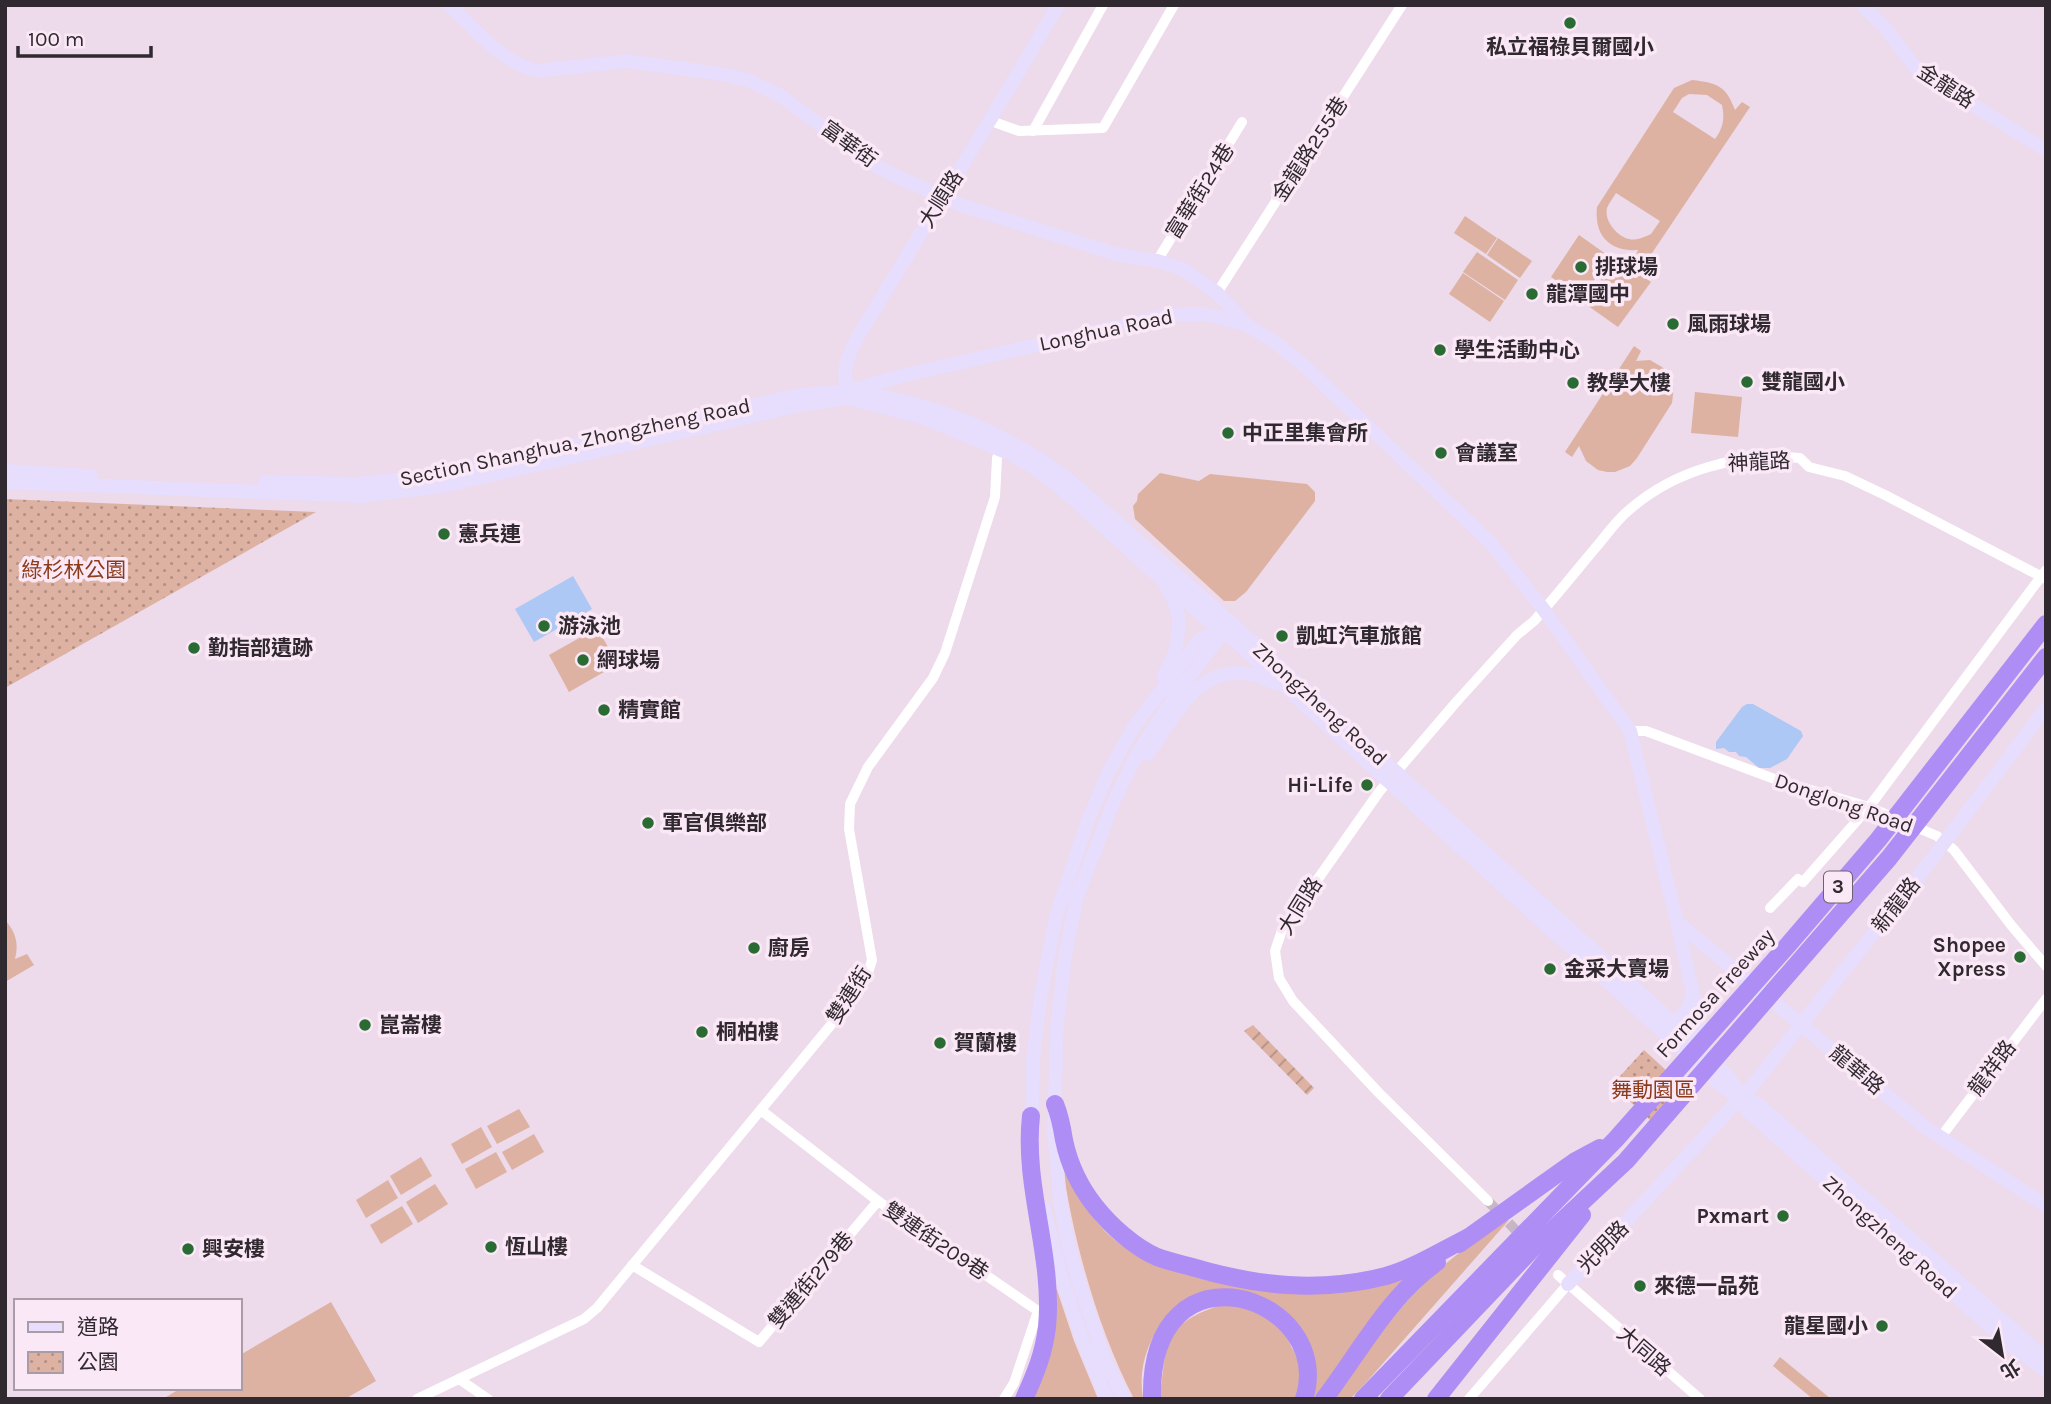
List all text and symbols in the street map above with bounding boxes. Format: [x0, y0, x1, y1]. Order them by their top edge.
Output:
scale bar [18, 14, 150, 58]
marker: 私立福祿貝爾國小 [1562, 15, 1578, 31]
text: 100 m [28, 27, 85, 51]
place label: 私立福祿貝爾國小 [1486, 35, 1654, 59]
street label: 金龍路 [1913, 59, 1979, 113]
street label: 金龍路255巷 [1267, 92, 1353, 206]
street label: 富華街 [816, 116, 882, 172]
street label: 富華街24巷 [1161, 139, 1239, 243]
street label: 大順路 [914, 166, 968, 232]
place label: 排球場 [1595, 255, 1658, 279]
marker: 排球場 [1573, 259, 1589, 275]
place label: 龍潭國中 [1546, 282, 1630, 306]
marker: 龍潭國中 [1524, 286, 1540, 302]
street label: Longhua Road [1037, 304, 1175, 356]
place label: 風雨球場 [1687, 312, 1771, 336]
marker: 風雨球場 [1665, 316, 1681, 332]
place label: 學生活動中心 [1454, 338, 1580, 362]
marker: 學生活動中心 [1432, 342, 1448, 358]
place label: 雙龍國小 [1761, 370, 1845, 394]
place label: 教學大樓 [1587, 371, 1671, 395]
marker: 雙龍國小 [1739, 374, 1755, 390]
marker: 教學大樓 [1565, 375, 1581, 391]
street label: Section Shanghua, Zhongzheng Road [398, 393, 752, 491]
place label: 中正里集會所 [1242, 421, 1368, 445]
marker: 中正里集會所 [1220, 425, 1236, 441]
place label: 會議室 [1455, 441, 1518, 465]
marker: 會議室 [1433, 445, 1449, 461]
street label: 神龍路 [1727, 448, 1791, 476]
place label: 憲兵連 [458, 522, 521, 546]
marker: 憲兵連 [436, 526, 452, 542]
park label: 綠杉林公園 [22, 558, 127, 582]
place label: 游泳池 [558, 614, 621, 638]
marker: 游泳池 [536, 618, 552, 634]
place label: 凱虹汽車旅館 [1296, 624, 1422, 648]
marker: 凱虹汽車旅館 [1274, 628, 1290, 644]
place label: 勤指部遺跡 [208, 636, 313, 660]
street label: Zhongzheng Road [1248, 637, 1392, 771]
marker: 勤指部遺跡 [186, 640, 202, 656]
place label: 網球場 [597, 648, 660, 672]
marker: 網球場 [575, 652, 591, 668]
place label: 精實館 [618, 698, 681, 722]
marker: 精實館 [596, 702, 612, 718]
street label: Donglong Road [1772, 768, 1916, 838]
place label: Hi-Life [1287, 773, 1353, 797]
marker: Hi-Life [1359, 777, 1375, 793]
place label: 軍官俱樂部 [662, 811, 767, 835]
marker: 軍官俱樂部 [640, 815, 656, 831]
road number: 3 [1824, 872, 1852, 902]
street label: 大同路 [1273, 873, 1327, 939]
street label: 新龍路 [1867, 873, 1925, 937]
street label: Formosa Freeway [1651, 924, 1779, 1062]
place label: Shopee Xpress [1933, 933, 2006, 981]
place label: 廚房 [768, 936, 810, 960]
marker: 廚房 [746, 940, 762, 956]
marker: Shopee Xpress [2012, 949, 2028, 965]
place label: 金采大賣場 [1564, 957, 1669, 981]
marker: 金采大賣場 [1542, 961, 1558, 977]
street label: 雙連街 [822, 962, 876, 1028]
place label: 崑崙樓 [379, 1013, 442, 1037]
marker: 崑崙樓 [357, 1017, 373, 1033]
place label: 桐柏樓 [716, 1020, 779, 1044]
marker: 桐柏樓 [694, 1024, 710, 1040]
place label: 賀蘭樓 [954, 1031, 1017, 1055]
marker: 賀蘭樓 [932, 1035, 948, 1051]
street label: 龍祥路 [1963, 1036, 2021, 1100]
street label: 龍華路 [1825, 1041, 1889, 1099]
park label: 舞動園區 [1611, 1078, 1695, 1102]
street label: Zhongzheng Road [1818, 1170, 1962, 1304]
street label: 雙連街209巷 [879, 1197, 993, 1285]
place label: Pxmart [1696, 1204, 1769, 1228]
marker: Pxmart [1775, 1208, 1791, 1224]
street label: 光明路 [1572, 1216, 1634, 1278]
street label: 雙連街279巷 [764, 1227, 858, 1333]
place label: 恆山樓 [505, 1235, 568, 1259]
place label: 興安樓 [202, 1237, 265, 1261]
marker: 恆山樓 [483, 1239, 499, 1255]
marker: 興安樓 [180, 1241, 196, 1257]
place label: 來德一品苑 [1654, 1274, 1759, 1298]
marker: 來德一品苑 [1632, 1278, 1648, 1294]
legend [14, 1299, 242, 1390]
place label: 龍星國小 [1784, 1314, 1868, 1338]
text: 道路 [77, 1315, 119, 1339]
marker: 龍星國小 [1874, 1318, 1890, 1334]
north arrow [1967, 1320, 2037, 1390]
street label: 大同路 [1612, 1321, 1676, 1381]
text: 公園 [77, 1350, 119, 1374]
text: 北 [1996, 1354, 2024, 1383]

